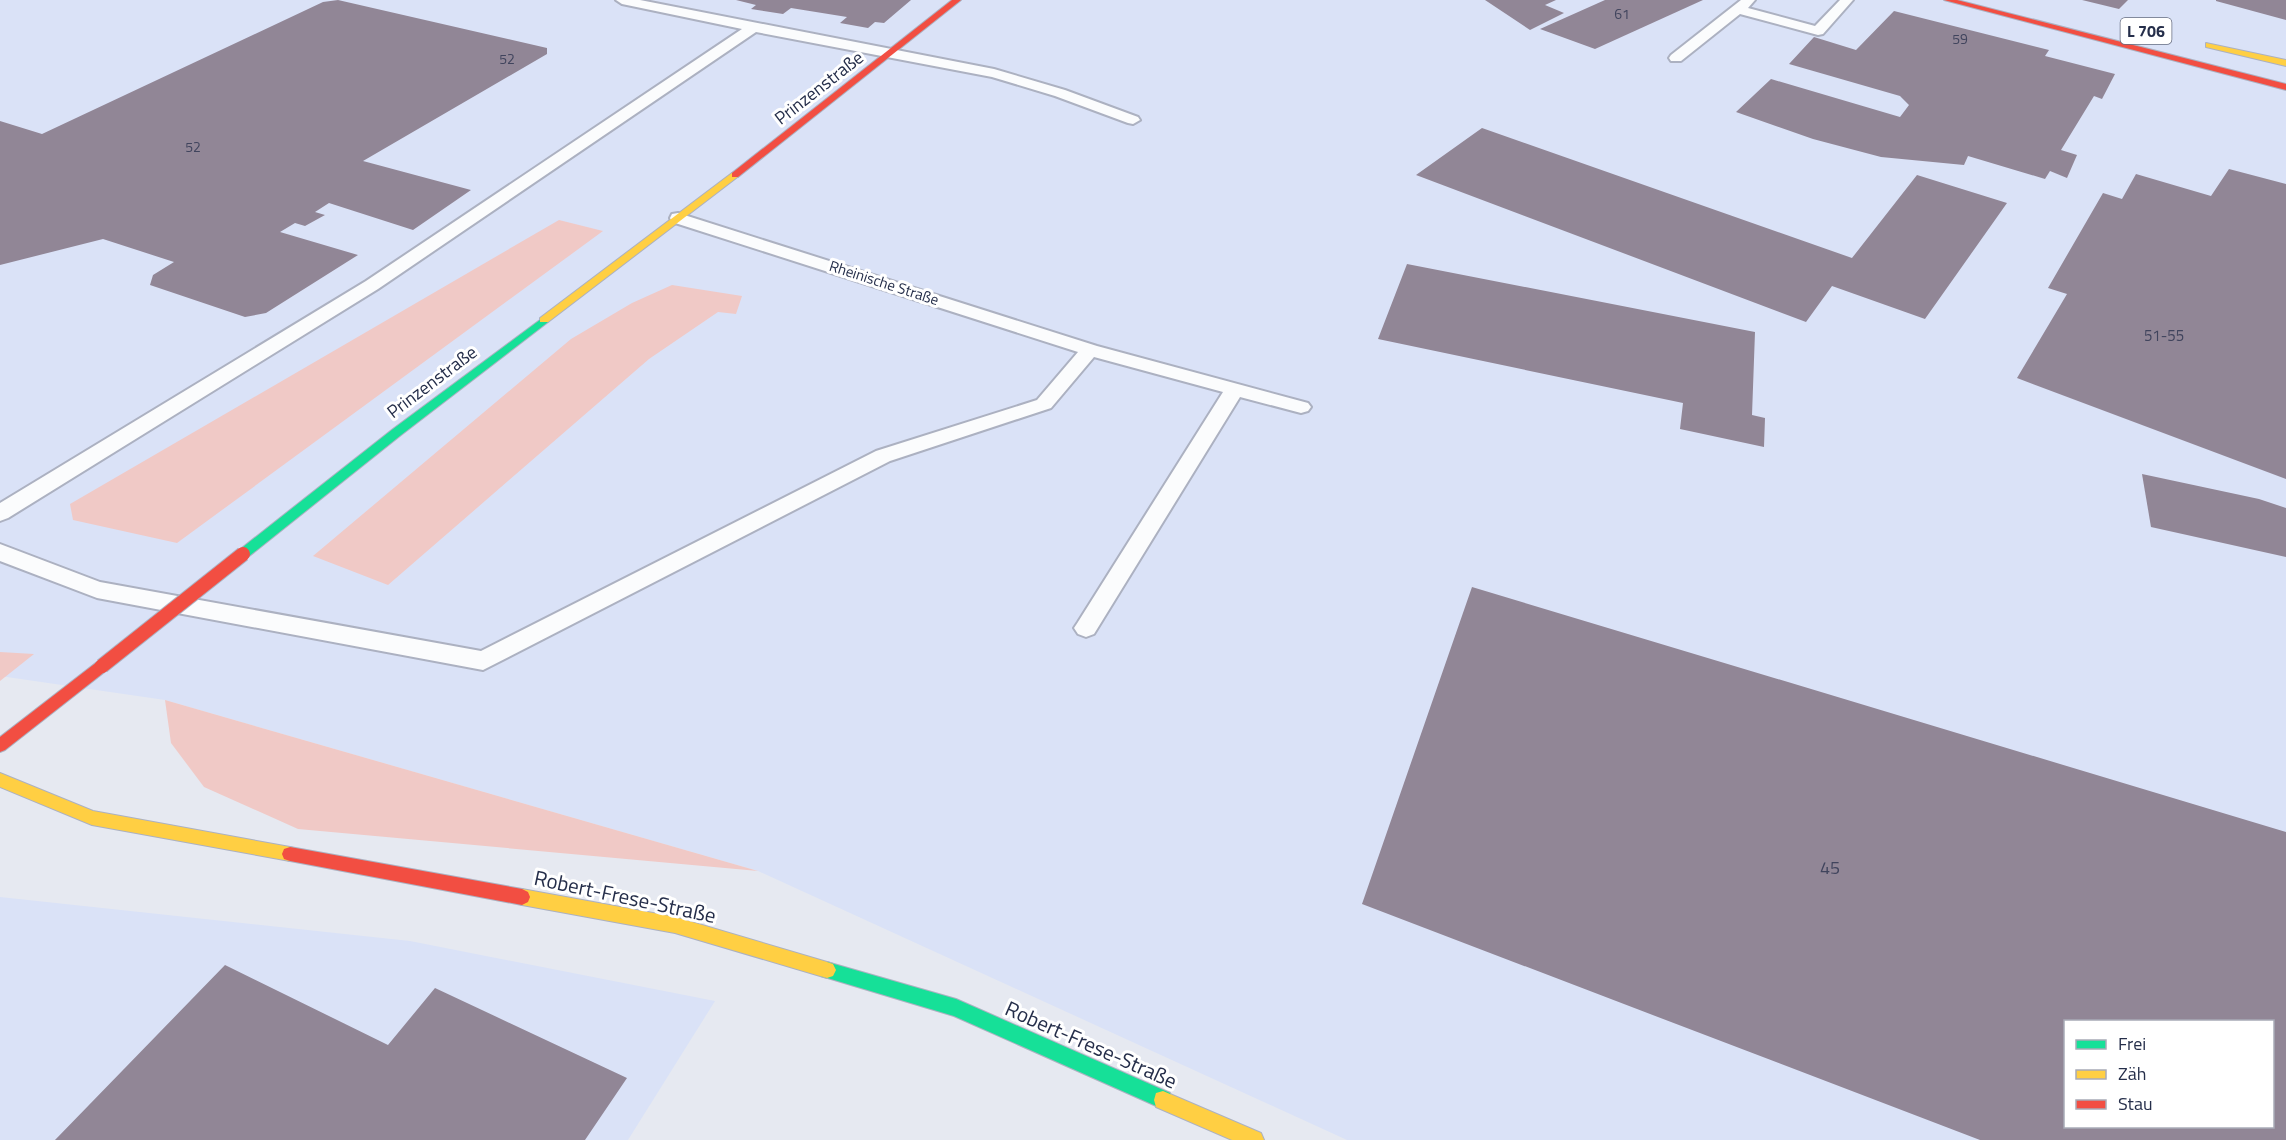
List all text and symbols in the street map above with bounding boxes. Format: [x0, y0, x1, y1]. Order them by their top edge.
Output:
house number: 61 [1614, 3, 1630, 24]
road number: L 706 [2120, 18, 2172, 44]
house number: 59 [1952, 28, 1968, 49]
street label: Prinzenstraße [768, 44, 869, 131]
house number: 52 [499, 48, 515, 69]
house number: 52 [185, 136, 201, 157]
street label: Rheinische Straße [826, 254, 942, 311]
house number: 51-55 [2144, 324, 2184, 347]
street label: Prinzenstraße [381, 339, 482, 425]
house number: 45 [1820, 854, 1840, 881]
street label: Robert-Frese-Straße [531, 861, 719, 931]
street label: Robert-Frese-Straße [1000, 992, 1182, 1096]
legend [2064, 1020, 2274, 1128]
text: Frei [2118, 1030, 2146, 1057]
text: Zäh [2118, 1060, 2146, 1087]
text: Stau [2118, 1090, 2153, 1117]

